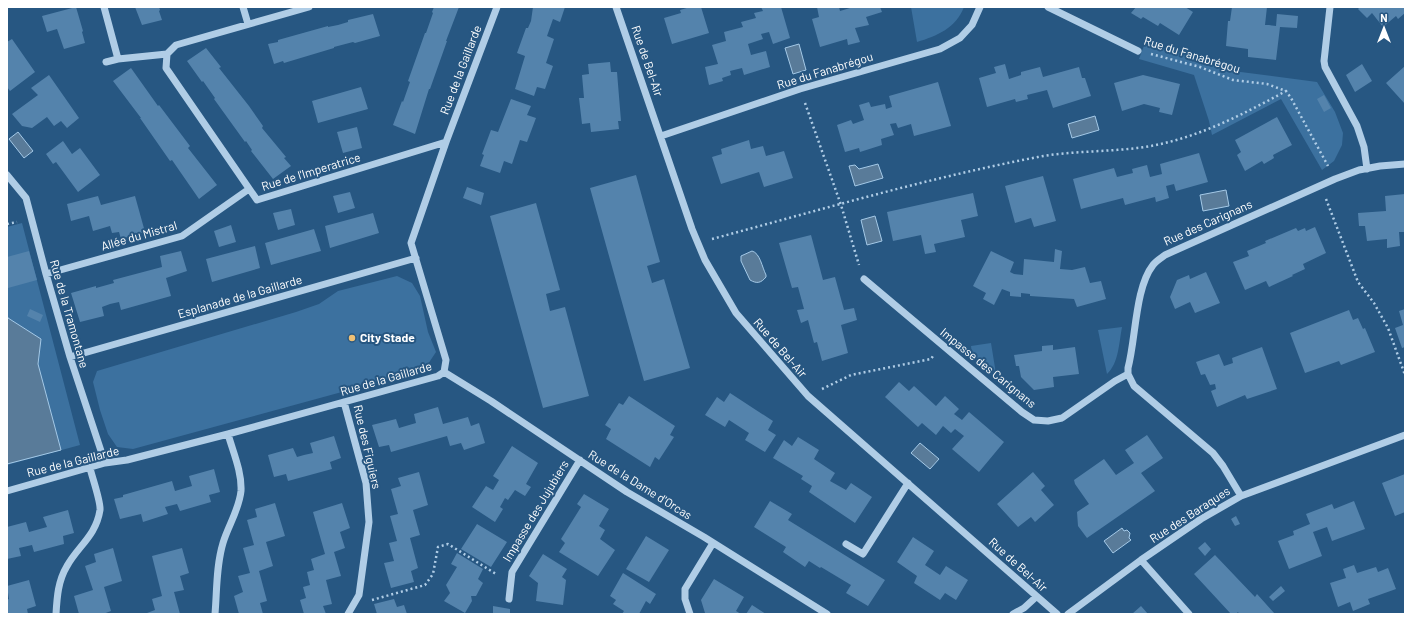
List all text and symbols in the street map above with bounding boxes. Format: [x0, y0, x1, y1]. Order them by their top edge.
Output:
north arrow [1364, 8, 1404, 48]
text: N [1380, 11, 1388, 24]
street label: Rue de la Gaillarde [437, 23, 484, 116]
street label: Rue de Bel-Air [629, 23, 667, 99]
street label: Rue du Fanabrégou [1143, 33, 1242, 75]
street label: Rue du Fanabrégou [775, 49, 874, 91]
street label: Rue de l'Imperatrice [259, 149, 362, 193]
street label: Rue des Carignans [1161, 196, 1254, 248]
street label: Allée du Mistral [99, 218, 178, 253]
street label: Rue de la Tramontane [48, 258, 92, 369]
street label: Esplanade de la Gaillarde [176, 272, 303, 320]
street label: Rue de Bel-Air [751, 315, 811, 380]
street label: Impasse des Carignans [938, 324, 1039, 410]
place label: City Stade [360, 330, 415, 344]
marker: City Stade [347, 333, 357, 343]
street label: Rue de la Gaillarde [338, 358, 433, 398]
street label: Rue des Figuiers [351, 403, 385, 490]
street label: Rue de la Gaillarde [25, 443, 120, 479]
street label: Rue de la Dame d'Orcas [586, 447, 695, 522]
street label: Impasse des Jujubiers [499, 457, 571, 564]
street label: Rue des Baraques [1147, 483, 1232, 545]
street label: Rue de Bel-Air [986, 534, 1051, 595]

